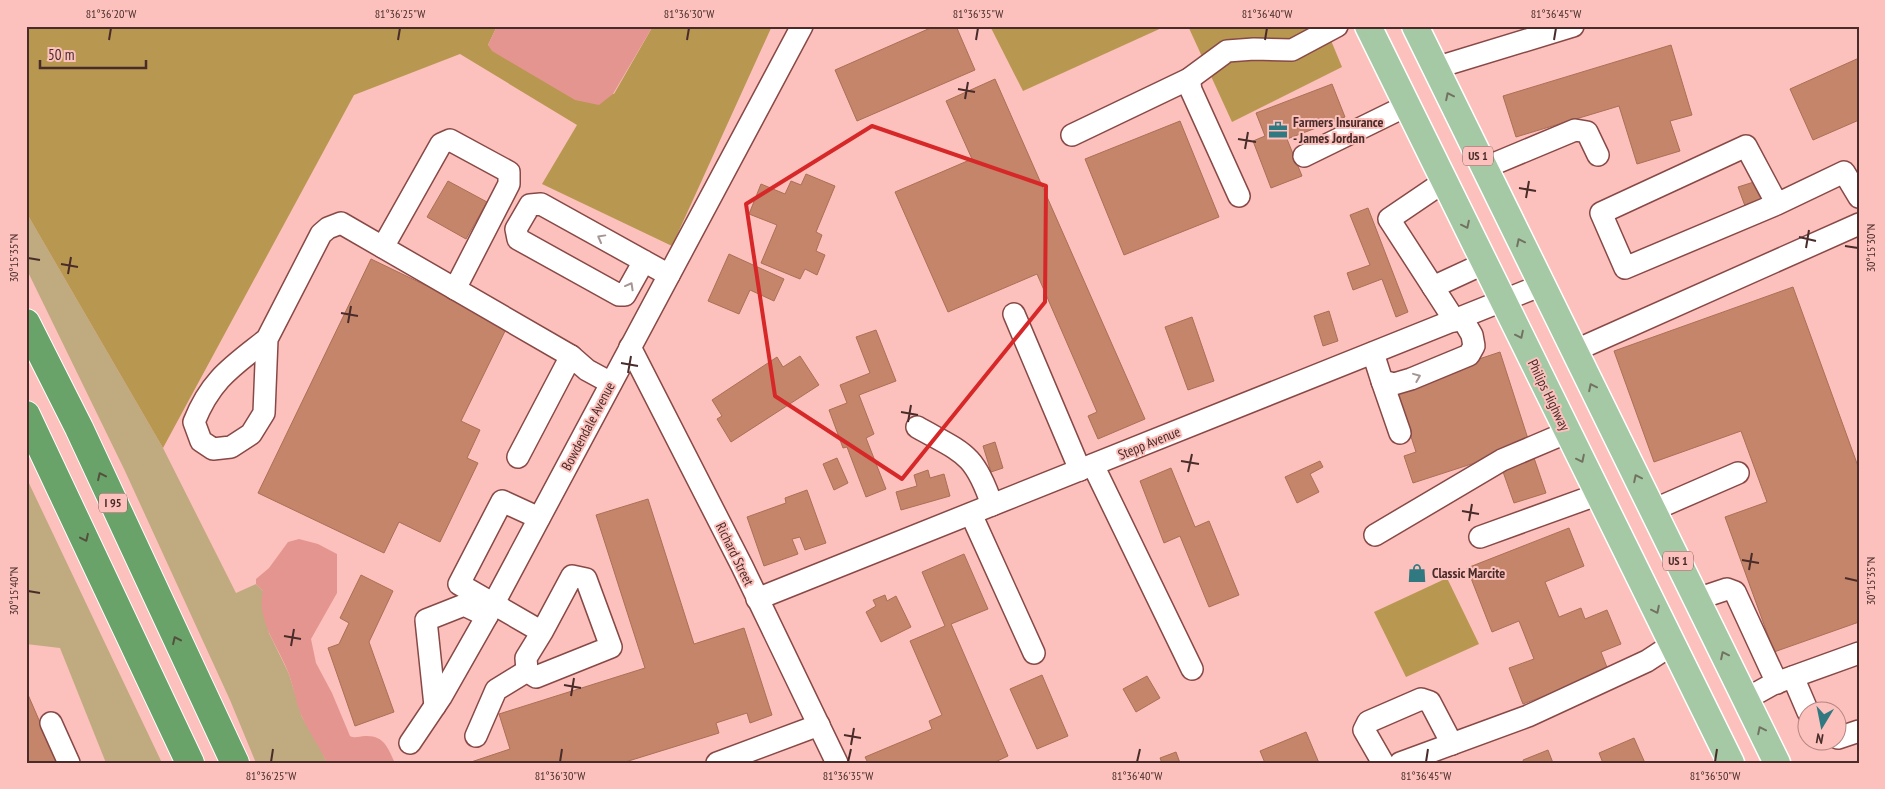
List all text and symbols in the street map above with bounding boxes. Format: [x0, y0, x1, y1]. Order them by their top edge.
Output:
text: 81°36'20"W [86, 6, 136, 21]
text: 81°36'25"W [375, 6, 425, 21]
text: 81°36'30"W [664, 6, 714, 21]
text: 81°36'35"W [953, 6, 1003, 21]
text: 81°36'40"W [1242, 6, 1292, 21]
text: 81°36'45"W [1531, 6, 1581, 21]
scale bar [40, 38, 146, 70]
text: 50 m [48, 45, 74, 64]
one-way arrow [1445, 92, 1455, 101]
place label: Farmers Insurance - James Jordan [1293, 113, 1384, 147]
office icon: Farmers Insurance - James Jordan [1267, 119, 1289, 141]
road number: US 1 [1463, 146, 1493, 166]
one-way arrow [1460, 220, 1470, 229]
text: 30°15'30"N [1863, 224, 1878, 272]
text: 30°15'35"N [6, 234, 21, 282]
one-way arrow [598, 234, 607, 244]
one-way arrow [1516, 238, 1526, 247]
one-way arrow [624, 283, 634, 292]
one-way arrow [1514, 330, 1524, 339]
street label: Philips Highway [1524, 356, 1574, 434]
one-way arrow [1412, 372, 1421, 383]
street label: Bowdendale Avenue [557, 379, 619, 473]
one-way arrow [1588, 383, 1598, 392]
street label: Stepp Avenue [1115, 422, 1183, 464]
one-way arrow [1575, 454, 1585, 463]
one-way arrow [97, 472, 108, 481]
one-way arrow [1633, 474, 1643, 483]
road number: I 95 [99, 493, 127, 512]
street label: Richard Street [712, 519, 758, 589]
one-way arrow [79, 533, 89, 542]
road number: US 1 [1663, 552, 1693, 570]
text: 30°15'35"N [1863, 557, 1878, 605]
shop icon: Classic Marcite [1406, 562, 1428, 584]
place label: Classic Marcite [1432, 564, 1505, 582]
text: 30°15'40"N [6, 567, 21, 615]
one-way arrow [1650, 604, 1660, 613]
one-way arrow [172, 636, 182, 645]
one-way arrow [1720, 651, 1730, 660]
north arrow [1798, 702, 1848, 752]
one-way arrow [1757, 726, 1767, 735]
text: N [1814, 729, 1825, 748]
text: 81°36'25"W [246, 768, 296, 783]
text: 81°36'30"W [535, 768, 585, 783]
text: 81°36'35"W [823, 768, 873, 783]
text: 81°36'40"W [1112, 768, 1162, 783]
text: 81°36'45"W [1401, 768, 1451, 783]
text: 81°36'50"W [1690, 768, 1740, 783]

